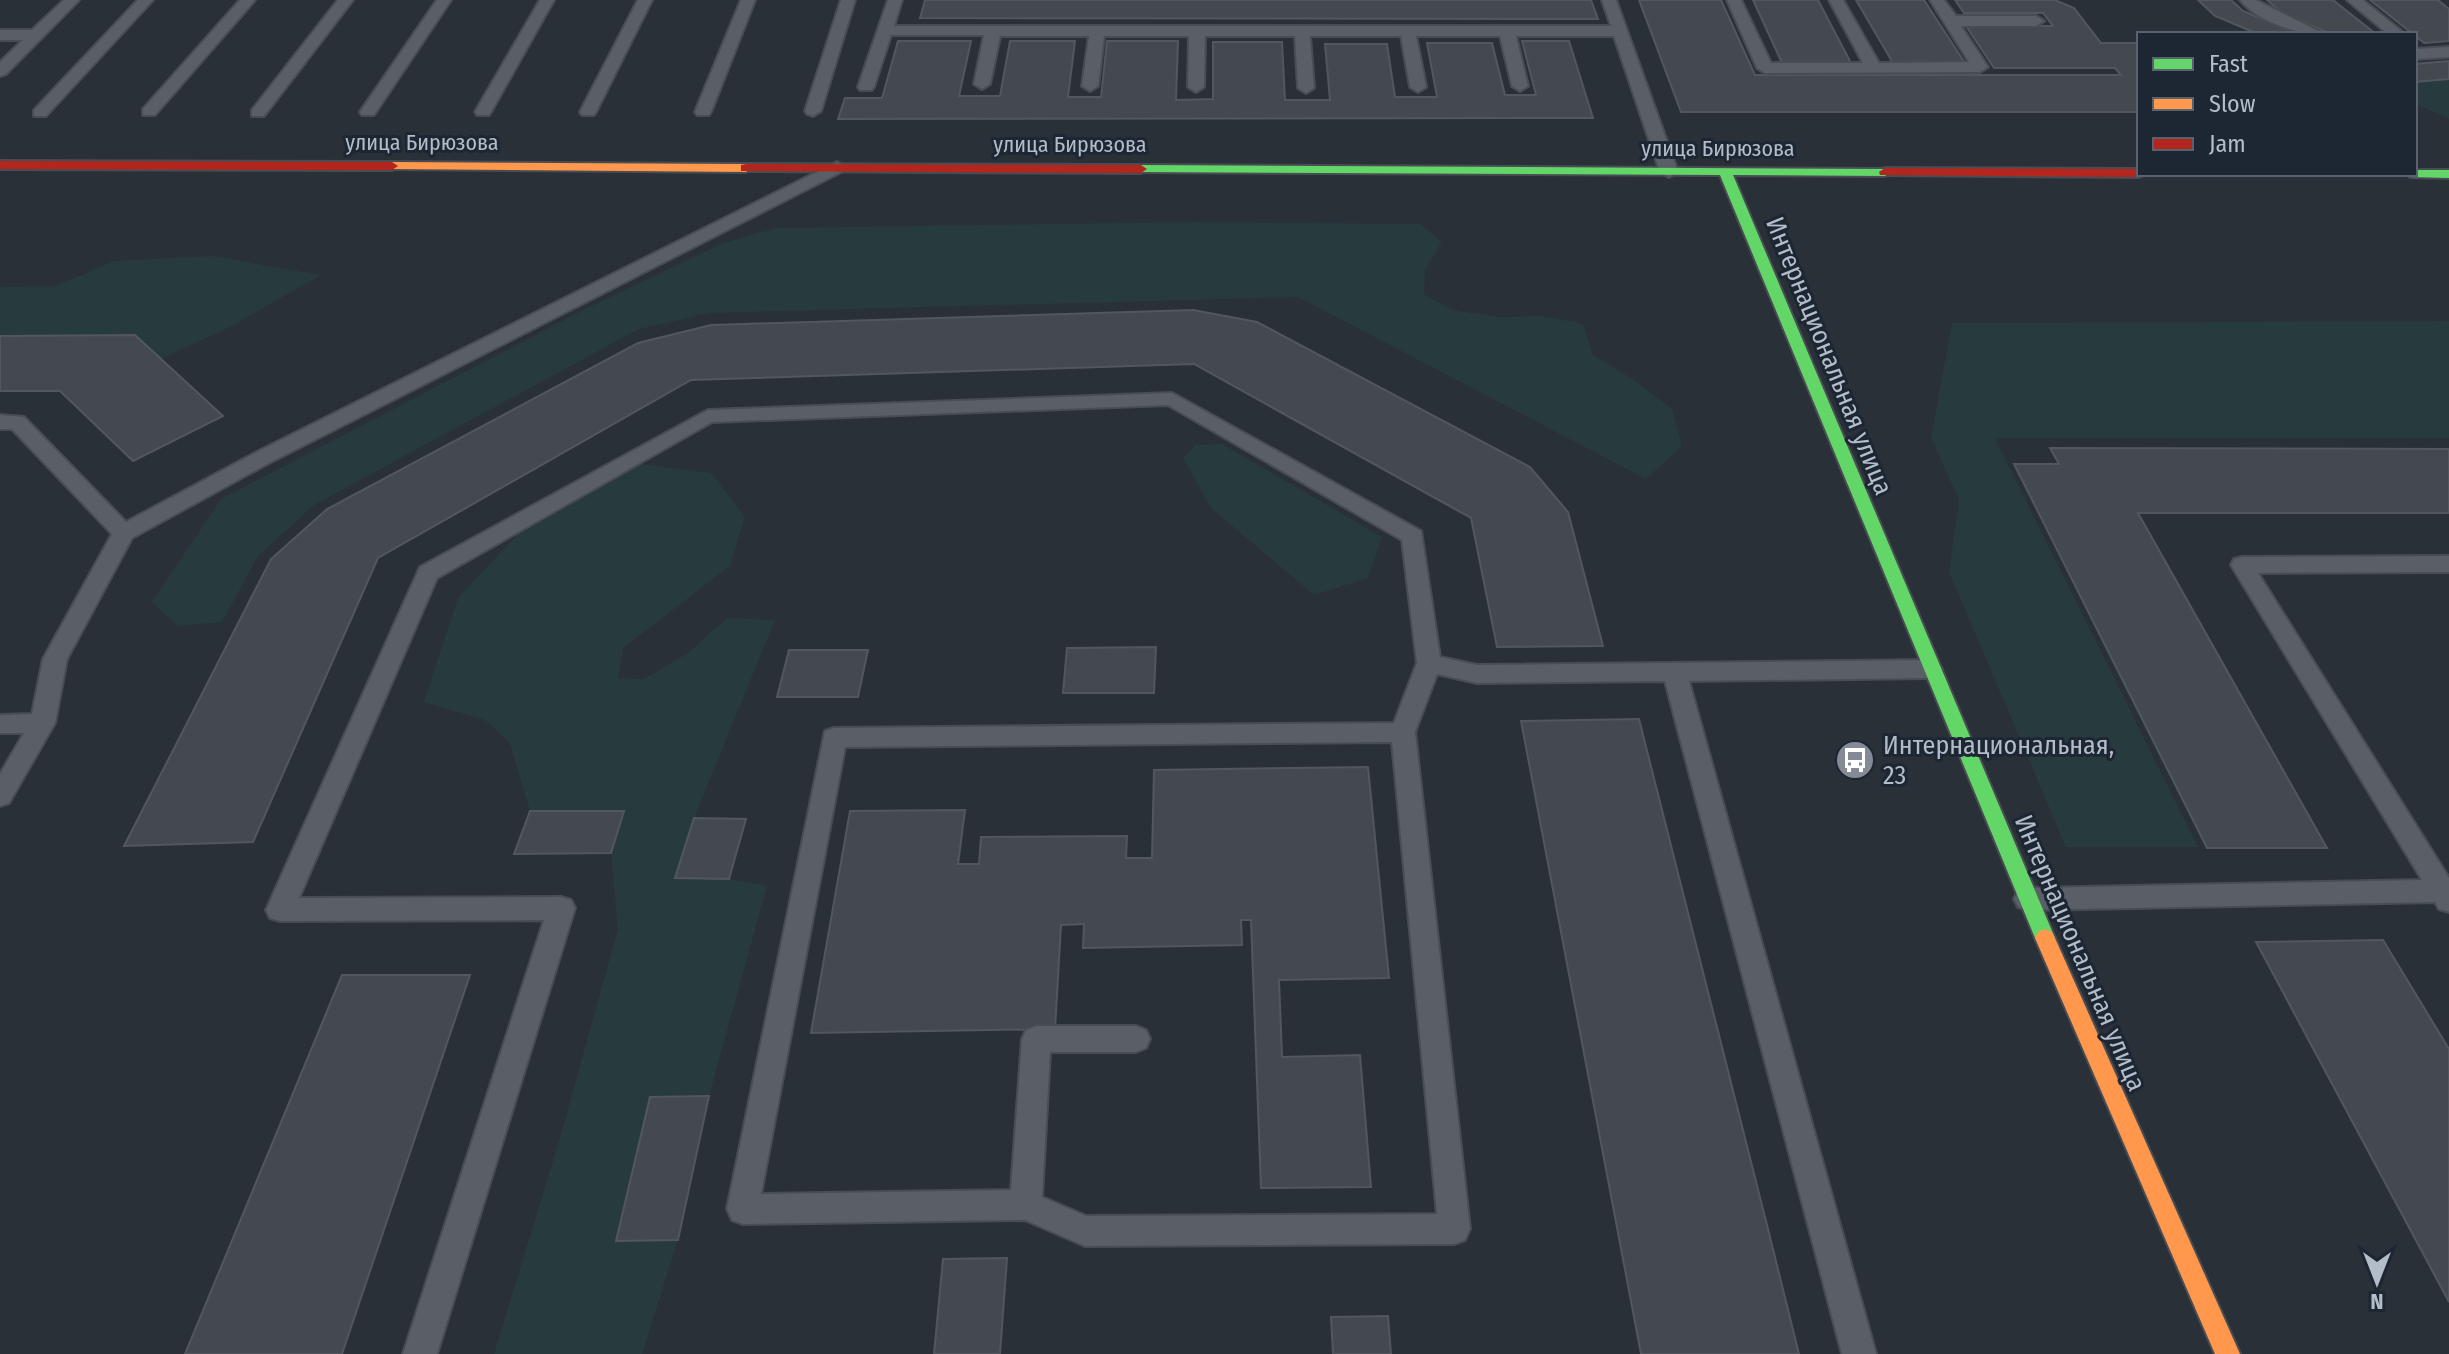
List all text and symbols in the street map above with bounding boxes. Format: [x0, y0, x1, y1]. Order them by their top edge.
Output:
legend [2137, 32, 2417, 176]
text: Fast [2209, 50, 2248, 78]
text: Slow [2209, 90, 2256, 118]
street label: улица Бирюзова [345, 129, 499, 156]
text: Jam [2209, 130, 2246, 158]
street label: улица Бирюзова [993, 131, 1147, 158]
street label: улица Бирюзова [1641, 135, 1795, 162]
street label: Интернациональная улица [1759, 213, 1899, 499]
place label: Интернациональная, 23 [1883, 730, 2114, 791]
bus stop icon: Интернациональная, 23 [1834, 739, 1876, 781]
street label: Интернациональная улица [2008, 810, 2152, 1096]
north arrow [2337, 1242, 2417, 1322]
text: N [2370, 1288, 2384, 1315]

